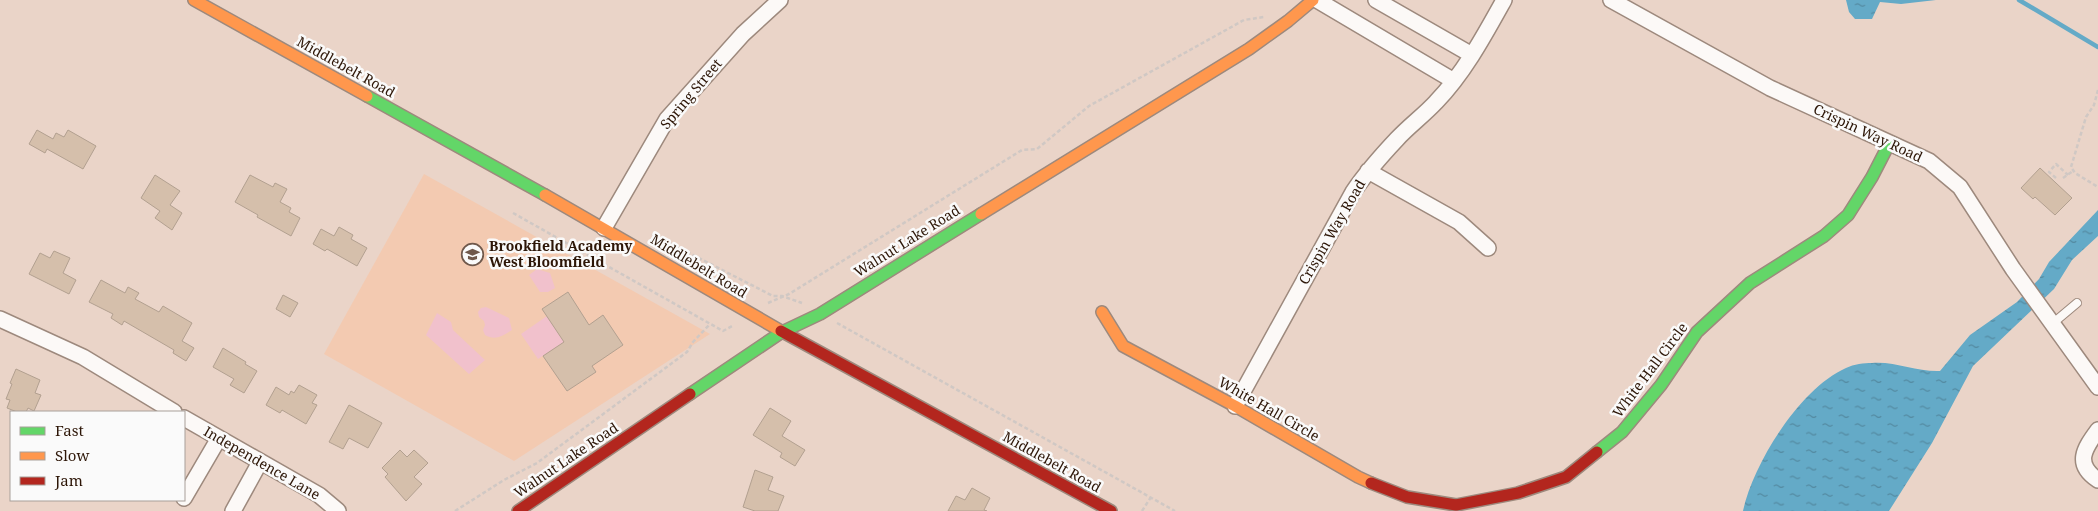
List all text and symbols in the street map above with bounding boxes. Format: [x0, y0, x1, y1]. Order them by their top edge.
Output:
street label: Middlebelt Road [294, 32, 399, 102]
street label: Spring Street [656, 54, 726, 133]
street label: Crispin Way Road [1811, 99, 1926, 166]
street label: Crispin Way Road [1294, 175, 1370, 288]
street label: Walnut Lake Road [850, 200, 964, 281]
street label: Middlebelt Road [647, 229, 751, 302]
place label: Brookfield Academy West Bloomfield [489, 236, 633, 271]
school or university icon: Brookfield Academy West Bloomfield [461, 242, 485, 266]
street label: White Hall Circle [1608, 319, 1691, 421]
street label: White Hall Circle [1215, 372, 1323, 445]
legend [10, 411, 185, 501]
street label: Walnut Lake Road [510, 417, 622, 502]
text: Fast [55, 420, 84, 440]
street label: Independence Lane [200, 421, 324, 504]
street label: Middlebelt Road [1000, 427, 1105, 497]
text: Slow [55, 445, 89, 465]
text: Jam [54, 470, 83, 490]

